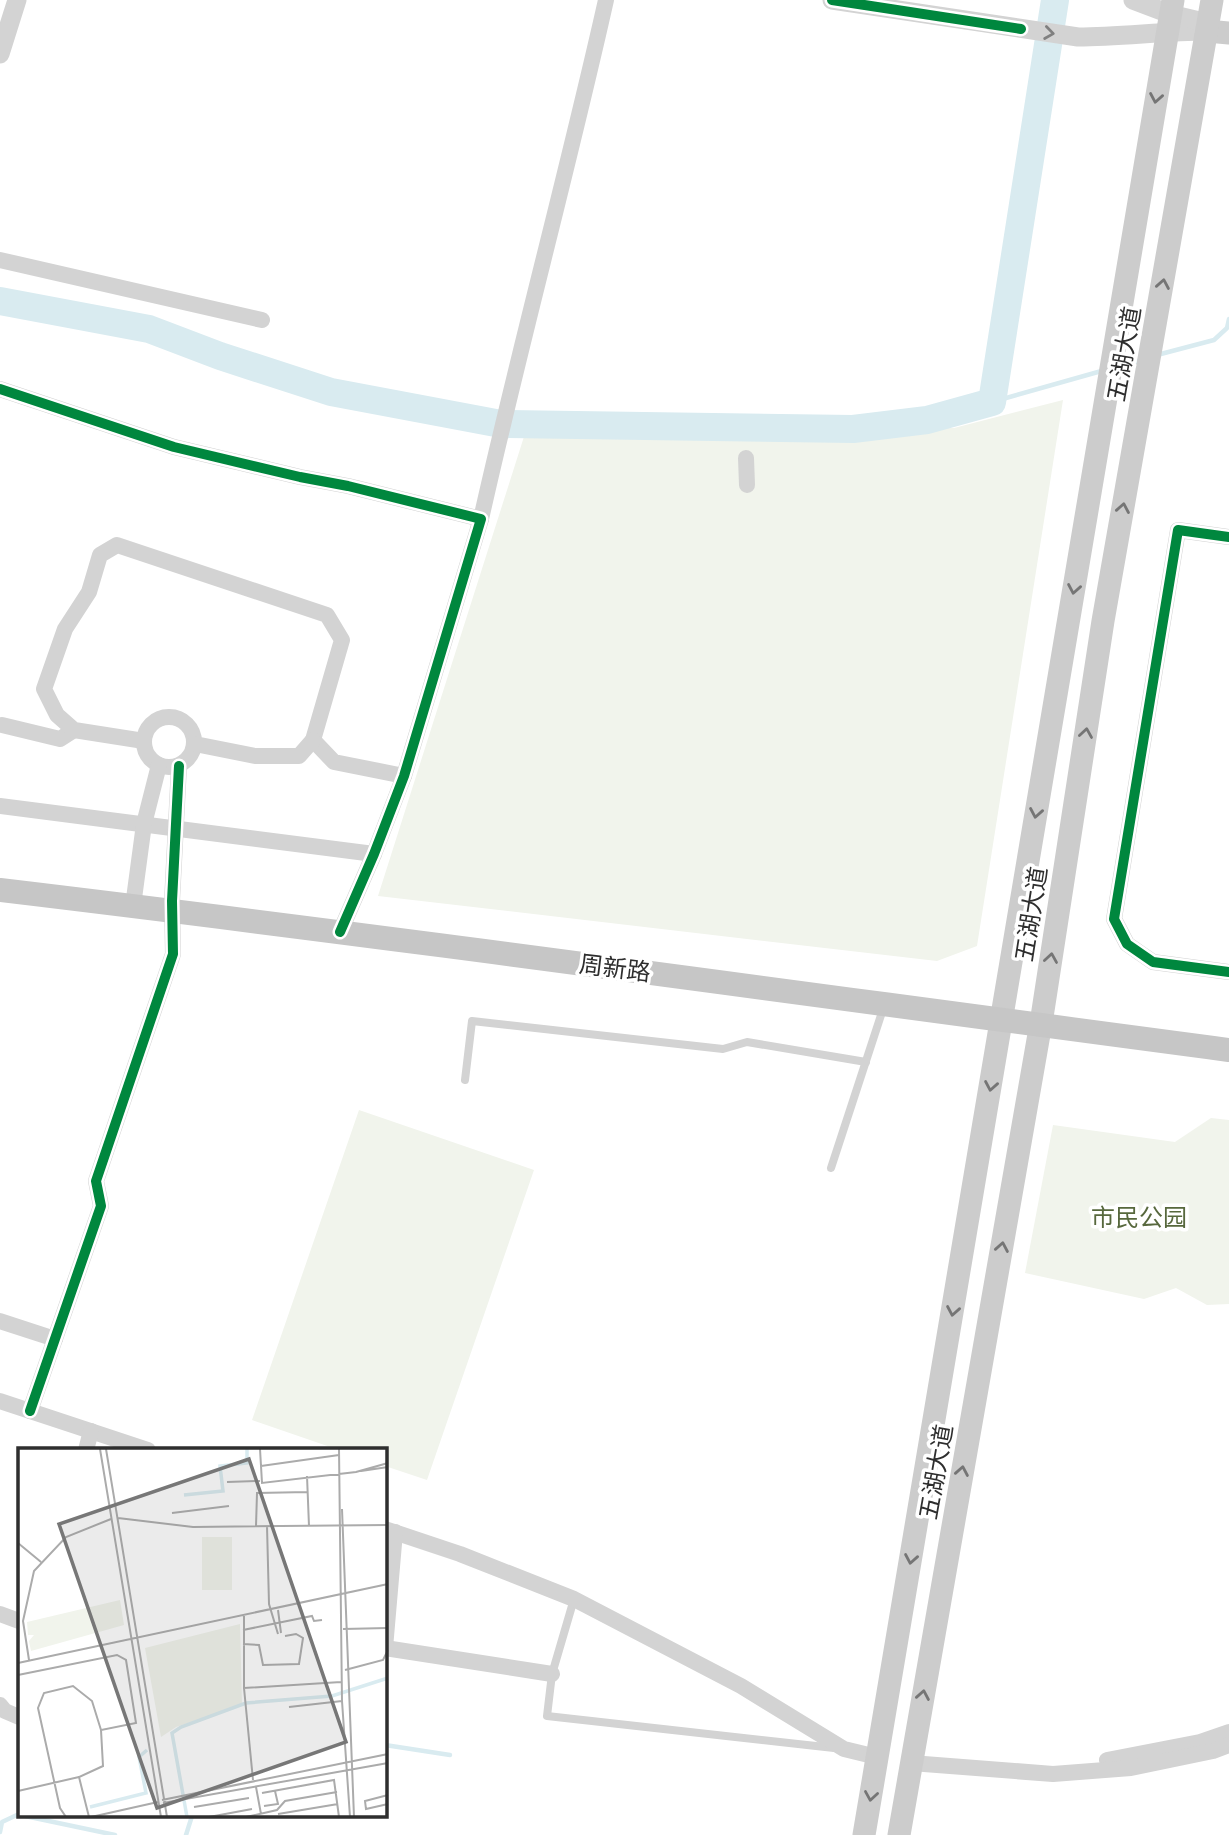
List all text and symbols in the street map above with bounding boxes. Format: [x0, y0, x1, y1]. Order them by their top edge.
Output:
one-way arrow [1044, 25, 1055, 40]
one-way arrow [1149, 93, 1164, 104]
one-way arrow [1154, 278, 1169, 290]
street label: 五湖大道 [1099, 304, 1149, 404]
one-way arrow [1115, 502, 1130, 514]
one-way arrow [1067, 583, 1082, 595]
one-way arrow [1078, 727, 1093, 739]
one-way arrow [1029, 807, 1044, 819]
street label: 五湖大道 [1007, 864, 1055, 964]
street label: 周新路 [577, 947, 653, 989]
one-way arrow [1043, 952, 1058, 963]
one-way arrow [984, 1081, 999, 1092]
park label: 市民公园 [1091, 1201, 1187, 1234]
one-way arrow [993, 1241, 1008, 1253]
one-way arrow [946, 1305, 961, 1317]
street label: 五湖大道 [911, 1422, 961, 1522]
inset map [18, 1448, 387, 1818]
one-way arrow [954, 1465, 969, 1477]
one-way arrow [904, 1553, 919, 1565]
one-way arrow [915, 1690, 930, 1701]
one-way arrow [864, 1790, 879, 1802]

